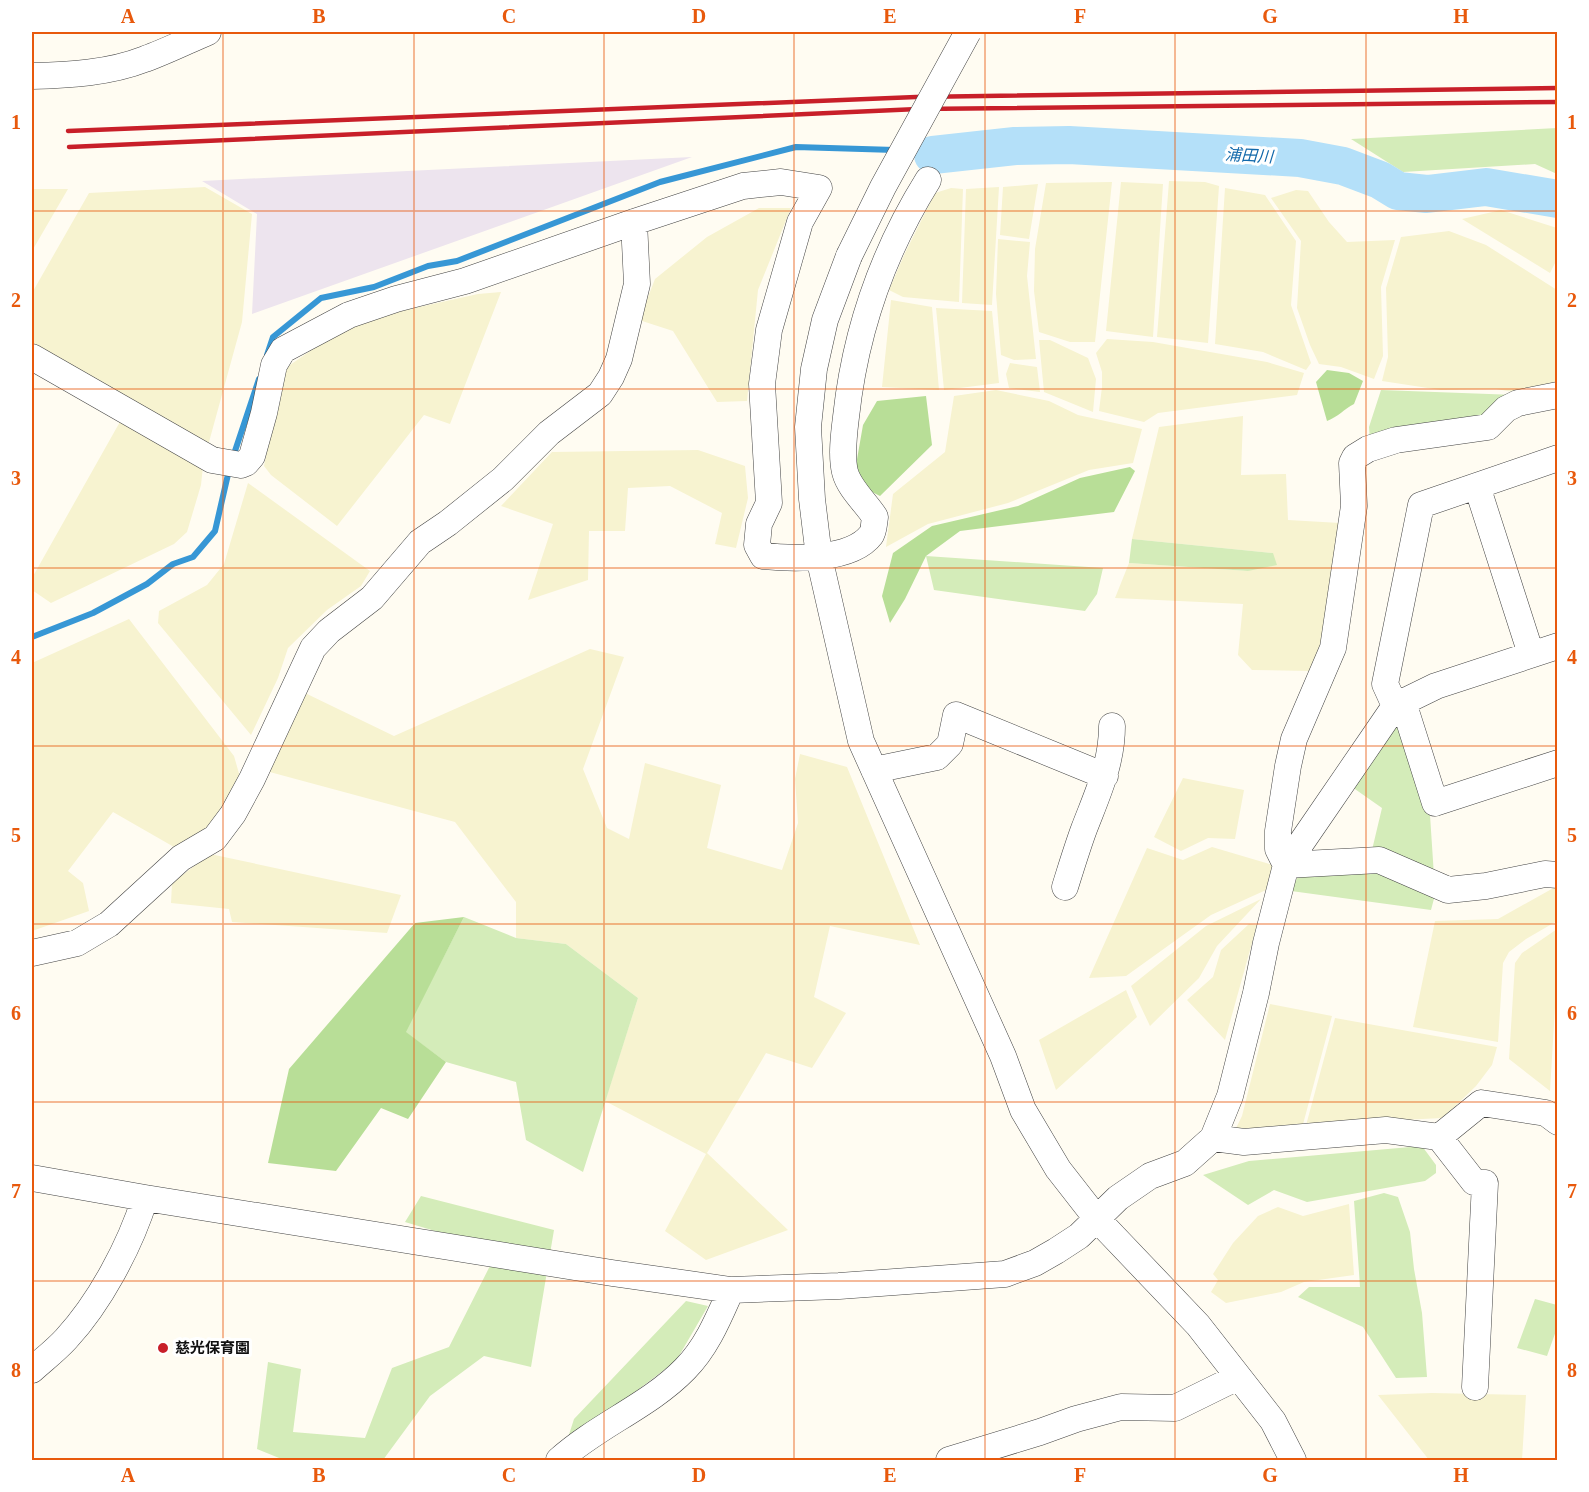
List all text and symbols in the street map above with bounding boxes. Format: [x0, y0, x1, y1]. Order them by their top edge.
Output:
text: A [121, 5, 136, 27]
text: B [312, 5, 326, 27]
text: C [502, 5, 516, 27]
text: D [692, 5, 706, 27]
text: E [883, 5, 897, 27]
text: F [1074, 5, 1086, 27]
text: G [1262, 5, 1278, 27]
text: H [1453, 5, 1469, 27]
text: 1 [11, 111, 21, 133]
text: 1 [1567, 111, 1577, 133]
water label: 浦田川 [1225, 146, 1275, 165]
text: 2 [11, 289, 21, 311]
text: 2 [1567, 289, 1577, 311]
text: 3 [11, 467, 21, 489]
text: 3 [1567, 467, 1577, 489]
text: 4 [11, 646, 21, 668]
text: 4 [1567, 646, 1577, 668]
text: 5 [11, 824, 21, 846]
text: 5 [1567, 824, 1577, 846]
text: 6 [11, 1002, 21, 1024]
text: 6 [1567, 1002, 1577, 1024]
text: 7 [11, 1180, 21, 1202]
text: 7 [1567, 1180, 1577, 1202]
place label: 慈光保育園 [175, 1340, 250, 1356]
marker: 慈光保育園 [156, 1341, 170, 1355]
text: 8 [11, 1359, 21, 1381]
text: 8 [1567, 1359, 1577, 1381]
text: A [121, 1464, 136, 1486]
text: B [312, 1464, 326, 1486]
text: C [502, 1464, 516, 1486]
text: D [692, 1464, 706, 1486]
text: E [883, 1464, 897, 1486]
text: F [1074, 1464, 1086, 1486]
text: G [1262, 1464, 1278, 1486]
text: H [1453, 1464, 1469, 1486]

